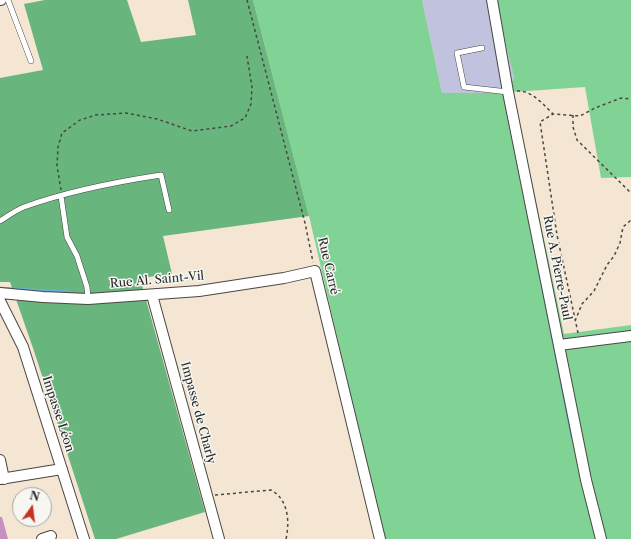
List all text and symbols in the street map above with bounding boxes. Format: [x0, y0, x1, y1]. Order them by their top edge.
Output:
street label: Rue A. Pierre-Paul [540, 214, 574, 322]
street label: Rue Carré [314, 236, 342, 296]
street label: Rue Al. Saint-Vil [109, 269, 205, 291]
street label: Impasse de Charly [177, 360, 219, 466]
street label: Impasse Léon [39, 374, 77, 454]
north arrow [12, 487, 52, 527]
text: N [28, 488, 41, 504]

